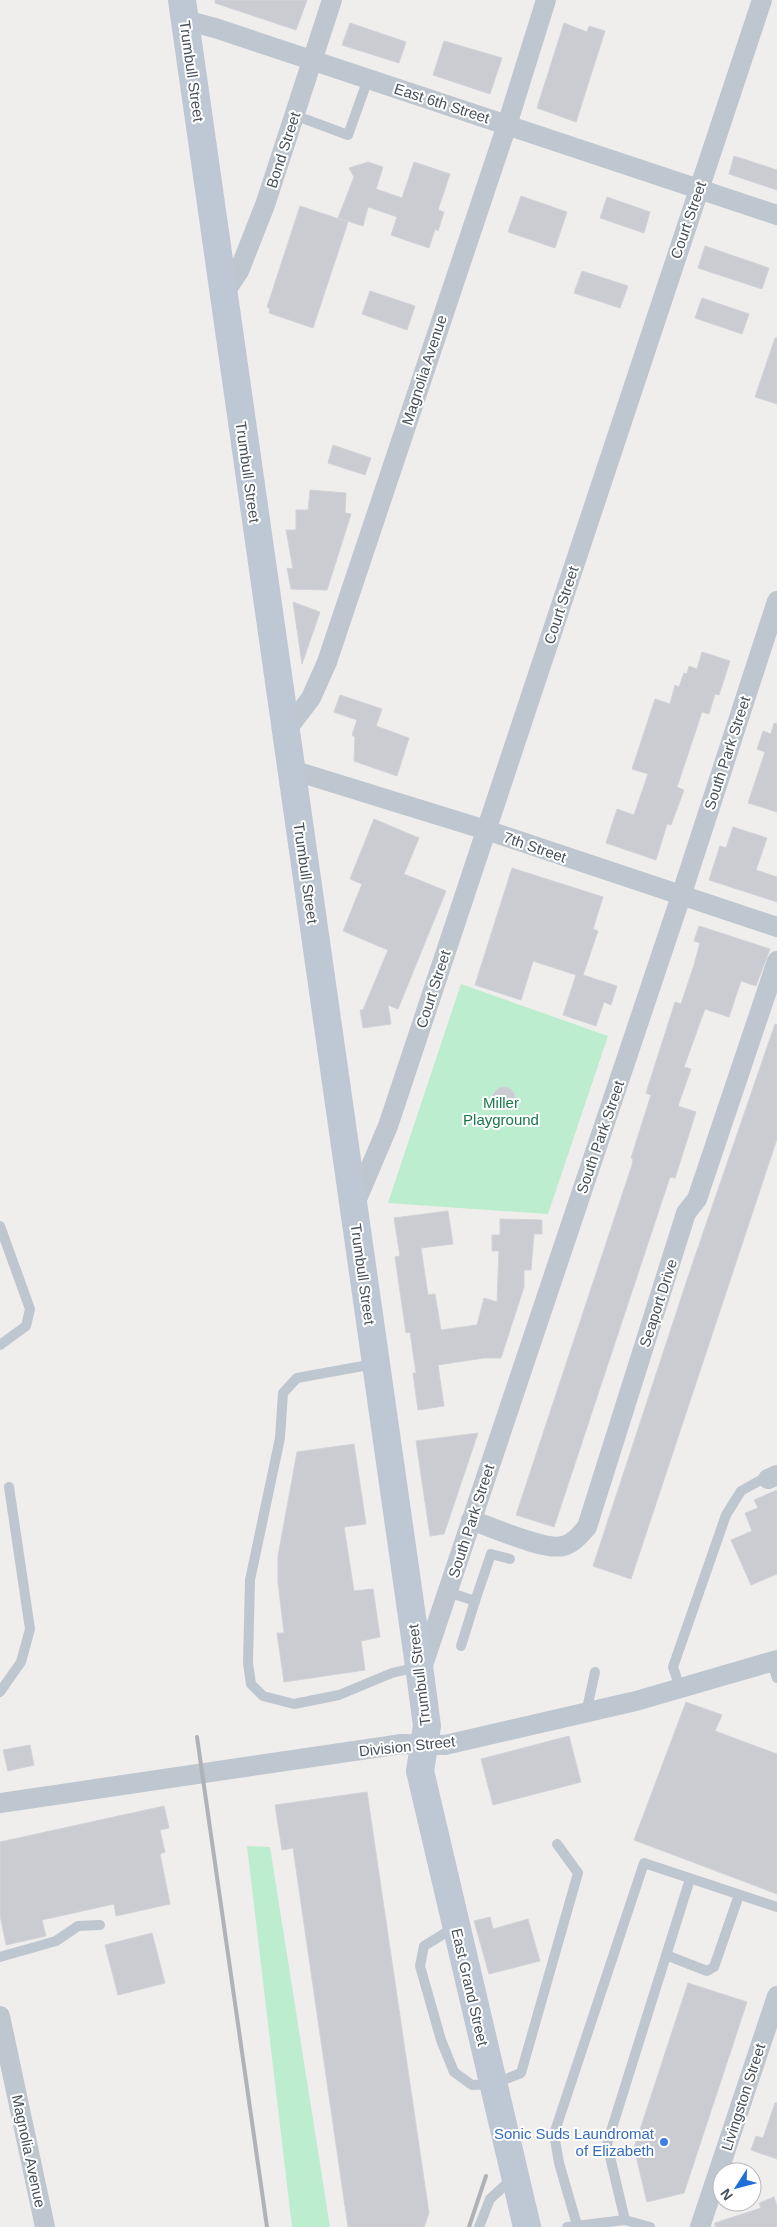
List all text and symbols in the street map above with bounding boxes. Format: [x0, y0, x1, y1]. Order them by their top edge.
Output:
street label: Trumbull Street [176, 19, 208, 123]
street label: East 6th Street [392, 80, 493, 127]
street label: Bond Street [263, 109, 304, 190]
street label: Court Street [667, 178, 709, 261]
street label: Magnolia Avenue [398, 313, 450, 427]
street label: Trumbull Street [232, 420, 264, 524]
street label: Court Street [540, 563, 582, 646]
street label: South Park Street [701, 693, 754, 812]
street label: Trumbull Street [290, 821, 322, 925]
street label: 7th Street [501, 828, 569, 866]
street label: Court Street [412, 947, 454, 1030]
street label: South Park Street [573, 1077, 628, 1196]
park label: Miller Playground [463, 1094, 539, 1128]
street label: Trumbull Street [347, 1222, 379, 1326]
street label: Seaport Drive [636, 1257, 680, 1349]
street label: South Park Street [445, 1461, 498, 1580]
street label: Trumbull Street [404, 1623, 434, 1727]
street label: Division Street [358, 1732, 457, 1760]
street label: East Grand Street [448, 1927, 492, 2048]
street label: Livingston Street [718, 2040, 769, 2153]
street label: Magnolia Avenue [9, 2093, 49, 2209]
place label: Sonic Suds Laundromat of Elizabeth [494, 2125, 655, 2159]
marker: Sonic Suds Laundromat of Elizabeth [658, 2136, 670, 2148]
north arrow [712, 2162, 762, 2212]
text: N [717, 2186, 736, 2203]

